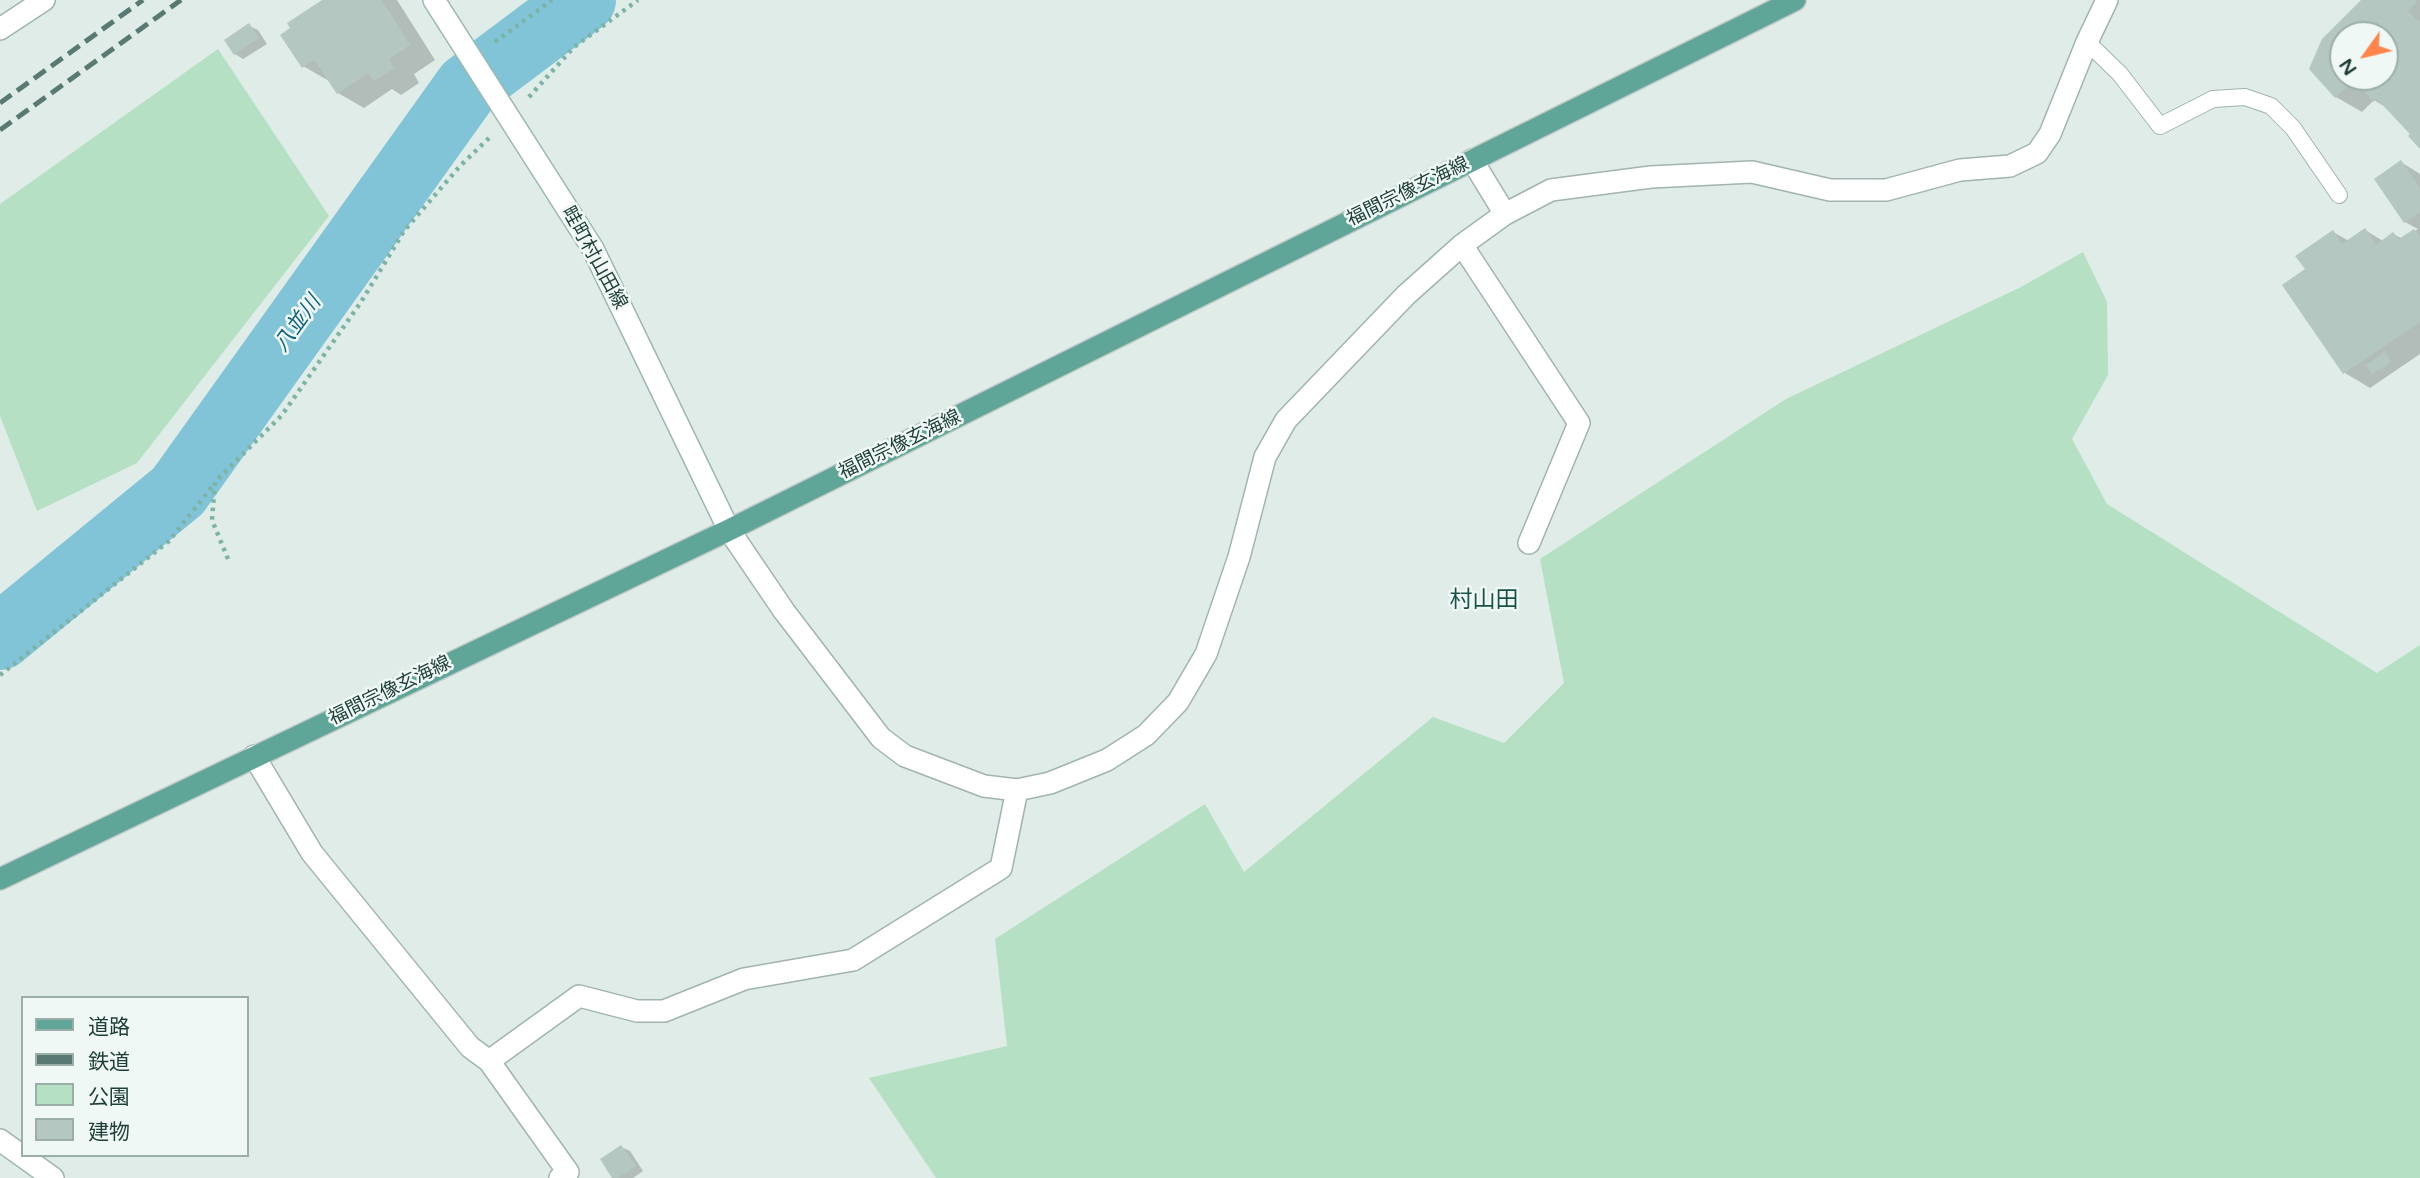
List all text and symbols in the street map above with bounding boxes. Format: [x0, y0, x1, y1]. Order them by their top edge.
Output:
north arrow [2329, 21, 2399, 91]
text: N [2335, 54, 2362, 79]
street label: 福間宗像玄海線 [1343, 153, 1473, 231]
street label: 畦町村山田線 [556, 203, 632, 313]
water label: 八並川 [269, 291, 327, 357]
street label: 福間宗像玄海線 [835, 406, 965, 484]
district label: 村山田 [1450, 587, 1518, 615]
street label: 福間宗像玄海線 [325, 652, 455, 730]
legend [21, 996, 248, 1157]
text: 道路 [88, 1015, 130, 1040]
text: 鉄道 [88, 1050, 130, 1075]
text: 公園 [88, 1085, 130, 1110]
text: 建物 [88, 1120, 130, 1145]

